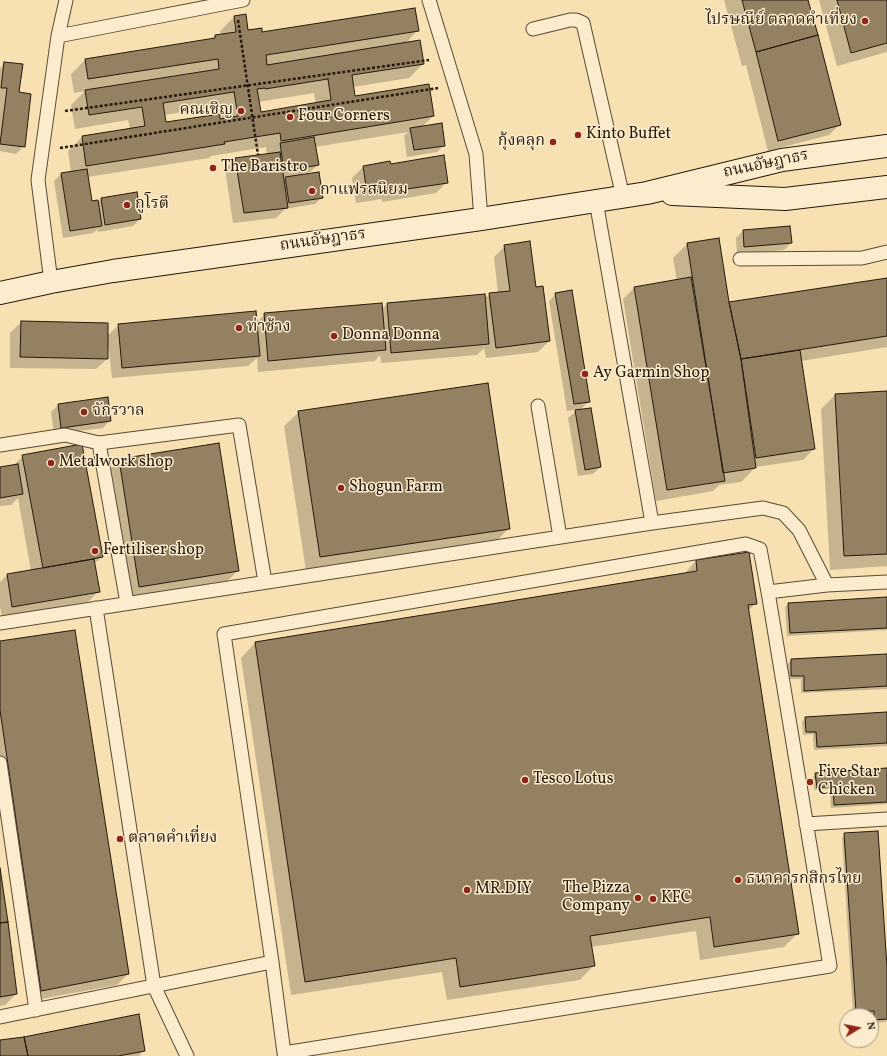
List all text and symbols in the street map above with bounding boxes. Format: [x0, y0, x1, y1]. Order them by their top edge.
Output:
place label: ไปรษณีย์ ตลาดคำเที่ยง [706, 11, 857, 31]
marker: ไปรษณีย์ ตลาดคำเที่ยง [860, 16, 870, 26]
place label: คณเชิญ [179, 101, 233, 121]
marker: คณเชิญ [236, 106, 246, 116]
place label: Four Corners [298, 107, 390, 127]
marker: Four Corners [285, 112, 295, 122]
place label: Kinto Buffet [586, 125, 671, 145]
marker: Kinto Buffet [573, 130, 583, 140]
place label: กุ้งคลุก [498, 132, 545, 152]
marker: กุ้งคลุก [548, 137, 558, 147]
street label: ถนนอัษฎาธร [722, 147, 810, 183]
place label: The Baristro [221, 158, 307, 178]
marker: The Baristro [208, 163, 218, 173]
place label: กาแฟรสนิยม [320, 181, 408, 201]
marker: กาแฟรสนิยม [307, 186, 317, 196]
place label: กูโรตี [135, 195, 169, 215]
marker: กูโรตี [122, 200, 132, 210]
street label: ถนนอัษฎาธร [279, 225, 367, 257]
place label: ท่าช้าง [247, 318, 290, 338]
marker: ท่าช้าง [234, 323, 244, 333]
place label: Donna Donna [342, 326, 440, 346]
marker: Donna Donna [329, 331, 339, 341]
place label: Ay Garmin Shop [593, 364, 709, 384]
marker: Ay Garmin Shop [580, 369, 590, 379]
place label: จักรวาล [92, 402, 145, 422]
marker: จักรวาล [79, 407, 89, 417]
place label: Metalwork shop [59, 453, 173, 473]
marker: Metalwork shop [46, 458, 56, 468]
place label: Shogun Farm [349, 478, 443, 498]
marker: Shogun Farm [336, 483, 346, 493]
place label: Fertiliser shop [103, 541, 204, 561]
marker: Fertiliser shop [90, 546, 100, 556]
place label: Five Star Chicken [818, 763, 880, 801]
place label: Tesco Lotus [533, 770, 613, 790]
marker: Tesco Lotus [520, 775, 530, 785]
marker: Five Star Chicken [805, 777, 815, 787]
place label: ตลาดคำเที่ยง [128, 829, 217, 849]
marker: ตลาดคำเที่ยง [115, 834, 125, 844]
place label: ธนาคารกสิกรไทย [746, 870, 862, 890]
marker: ธนาคารกสิกรไทย [733, 875, 743, 885]
place label: The Pizza Company [562, 879, 630, 917]
place label: MR.DIY [475, 880, 532, 900]
marker: MR.DIY [462, 885, 472, 895]
place label: KFC [661, 889, 691, 909]
marker: The Pizza Company [633, 893, 643, 903]
marker: KFC [648, 894, 658, 904]
north arrow [839, 1008, 879, 1048]
text: N [862, 1021, 878, 1031]

